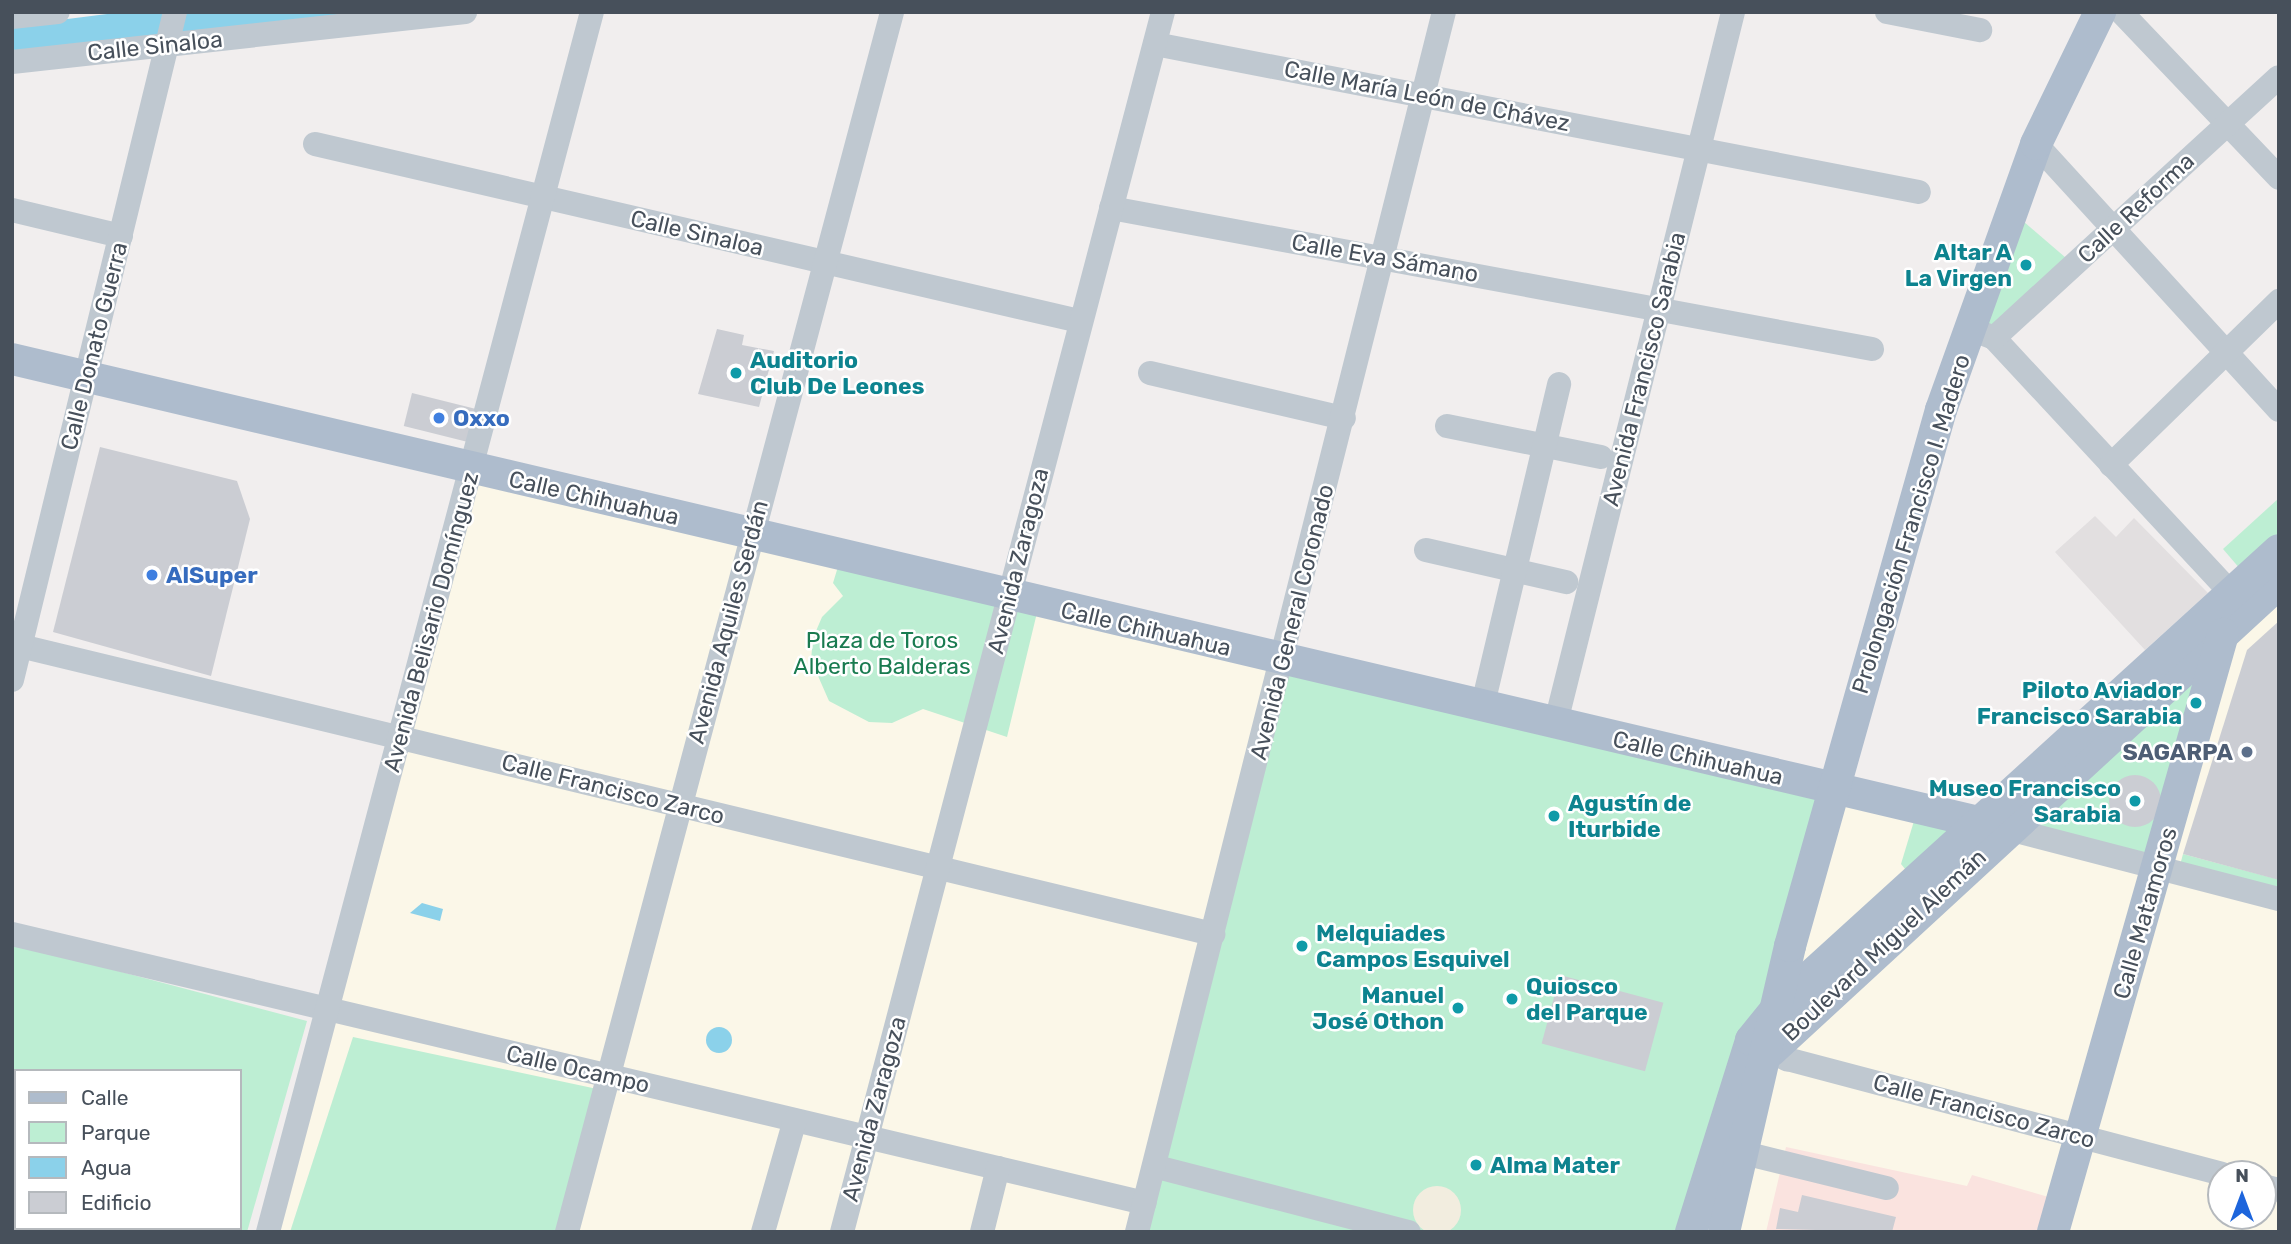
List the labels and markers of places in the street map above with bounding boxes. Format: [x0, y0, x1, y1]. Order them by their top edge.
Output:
place label: Altar A La Virgen [1904, 238, 2012, 292]
marker: Altar A La Virgen [2018, 257, 2034, 273]
place label: Auditorio Club De Leones [750, 346, 924, 400]
marker: Auditorio Club De Leones [728, 365, 744, 381]
place label: Oxxo [453, 404, 510, 432]
marker: Oxxo [431, 410, 447, 426]
place label: AlSuper [166, 561, 258, 589]
marker: AlSuper [144, 567, 160, 583]
place label: Piloto Aviador Francisco Sarabia [1977, 676, 2182, 730]
marker: Piloto Aviador Francisco Sarabia [2188, 695, 2204, 711]
place label: SAGARPA [2122, 738, 2233, 766]
marker: SAGARPA [2239, 744, 2255, 760]
place label: Museo Francisco Sarabia [1929, 774, 2121, 828]
place label: Agustín de Iturbide [1568, 789, 1691, 843]
marker: Museo Francisco Sarabia [2127, 793, 2143, 809]
marker: Agustín de Iturbide [1546, 808, 1562, 824]
place label: Melquiades Campos Esquivel [1316, 919, 1510, 973]
marker: Melquiades Campos Esquivel [1294, 938, 1310, 954]
place label: Quiosco del Parque [1526, 972, 1648, 1026]
place label: Manuel José Othon [1312, 981, 1444, 1035]
marker: Quiosco del Parque [1504, 991, 1520, 1007]
marker: Manuel José Othon [1450, 1000, 1466, 1016]
place label: Alma Mater [1490, 1151, 1620, 1179]
marker: Alma Mater [1468, 1157, 1484, 1173]

